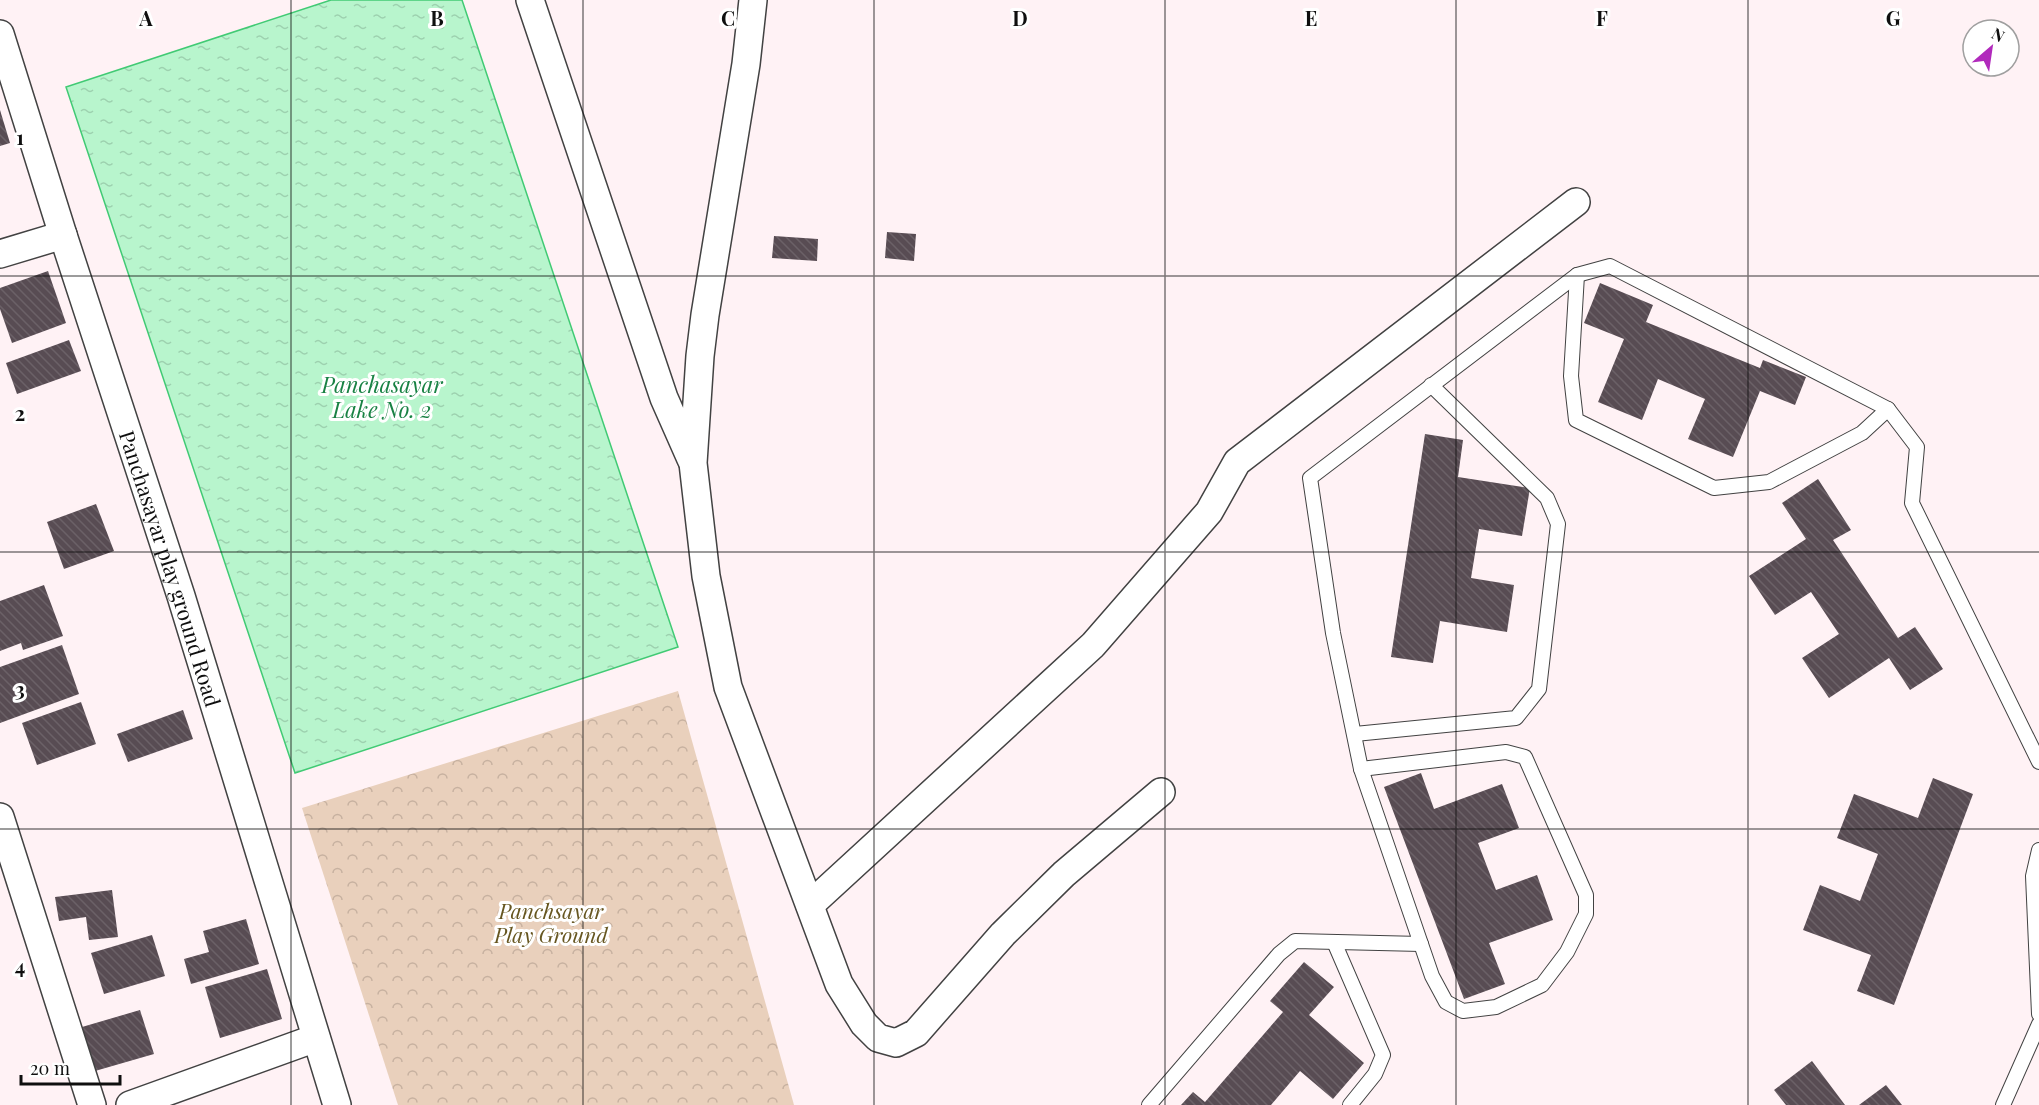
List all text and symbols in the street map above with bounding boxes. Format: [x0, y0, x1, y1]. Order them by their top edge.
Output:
text: A [138, 4, 153, 31]
text: B [430, 4, 444, 31]
text: C [721, 4, 735, 31]
text: D [1012, 4, 1028, 31]
text: E [1305, 4, 1317, 31]
text: F [1596, 4, 1608, 31]
text: G [1886, 4, 1901, 31]
north arrow [1961, 18, 2021, 78]
text: N [1988, 22, 2009, 47]
text: 1 [16, 123, 24, 150]
water label: Panchasayar Lake No. 2 [320, 369, 443, 424]
text: 2 [15, 399, 25, 426]
street label: Panchasayar play ground Road [114, 427, 228, 710]
text: 3 [15, 675, 25, 702]
park label: Panchsayar Play Ground [493, 896, 608, 948]
text: 4 [15, 952, 25, 979]
scale bar [21, 1048, 120, 1086]
text: 20 m [30, 1056, 70, 1080]

